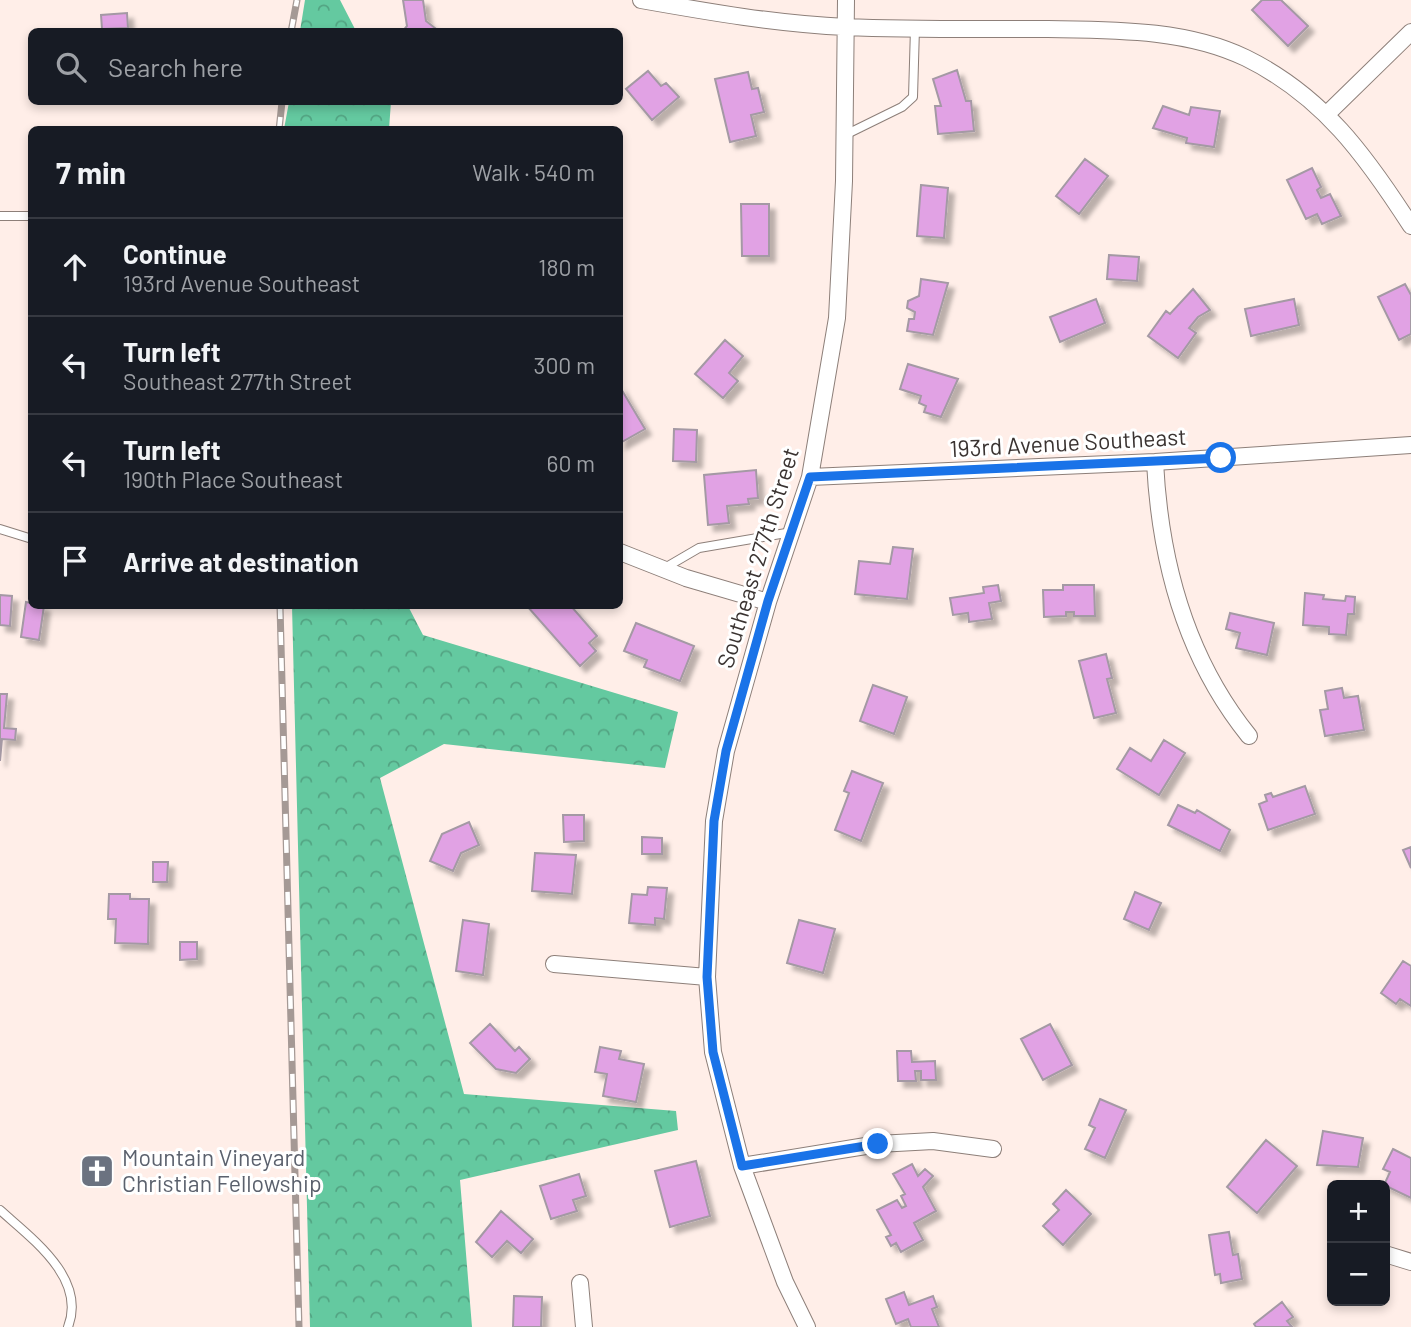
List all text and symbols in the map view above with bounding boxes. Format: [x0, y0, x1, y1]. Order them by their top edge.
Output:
search box [28, 28, 623, 105]
icon: search [52, 48, 90, 86]
text: Search here [108, 51, 243, 82]
text: 7 min [56, 154, 126, 190]
text: Walk · 540 m [472, 158, 595, 186]
text: Continue [123, 238, 227, 269]
icon: ahead [56, 248, 94, 286]
text: 180 m [538, 253, 595, 281]
text: 193rd Avenue Southeast [123, 269, 360, 297]
text: Turn left [123, 336, 221, 367]
icon: left [56, 346, 94, 384]
text: 300 m [534, 351, 595, 379]
text: Southeast 277th Street [123, 367, 352, 395]
street label: 193rd Avenue Southeast [949, 422, 1187, 462]
text: Turn left [123, 434, 221, 465]
route start [1205, 442, 1236, 473]
icon: left [56, 444, 94, 482]
street label: Southeast 277th Street [710, 444, 804, 671]
text: 60 m [547, 449, 595, 477]
text: 190th Place Southeast [123, 465, 343, 493]
icon: arrive [56, 542, 94, 580]
text: Arrive at destination [123, 546, 359, 577]
route end [862, 1128, 893, 1159]
place label: Mountain Vineyard Christian Fellowship [122, 1143, 322, 1197]
church icon: Mountain Vineyard Christian Fellowship [78, 1152, 116, 1190]
map controls [1327, 1180, 1390, 1306]
button: + [1327, 1180, 1390, 1243]
button: − [1327, 1243, 1390, 1306]

